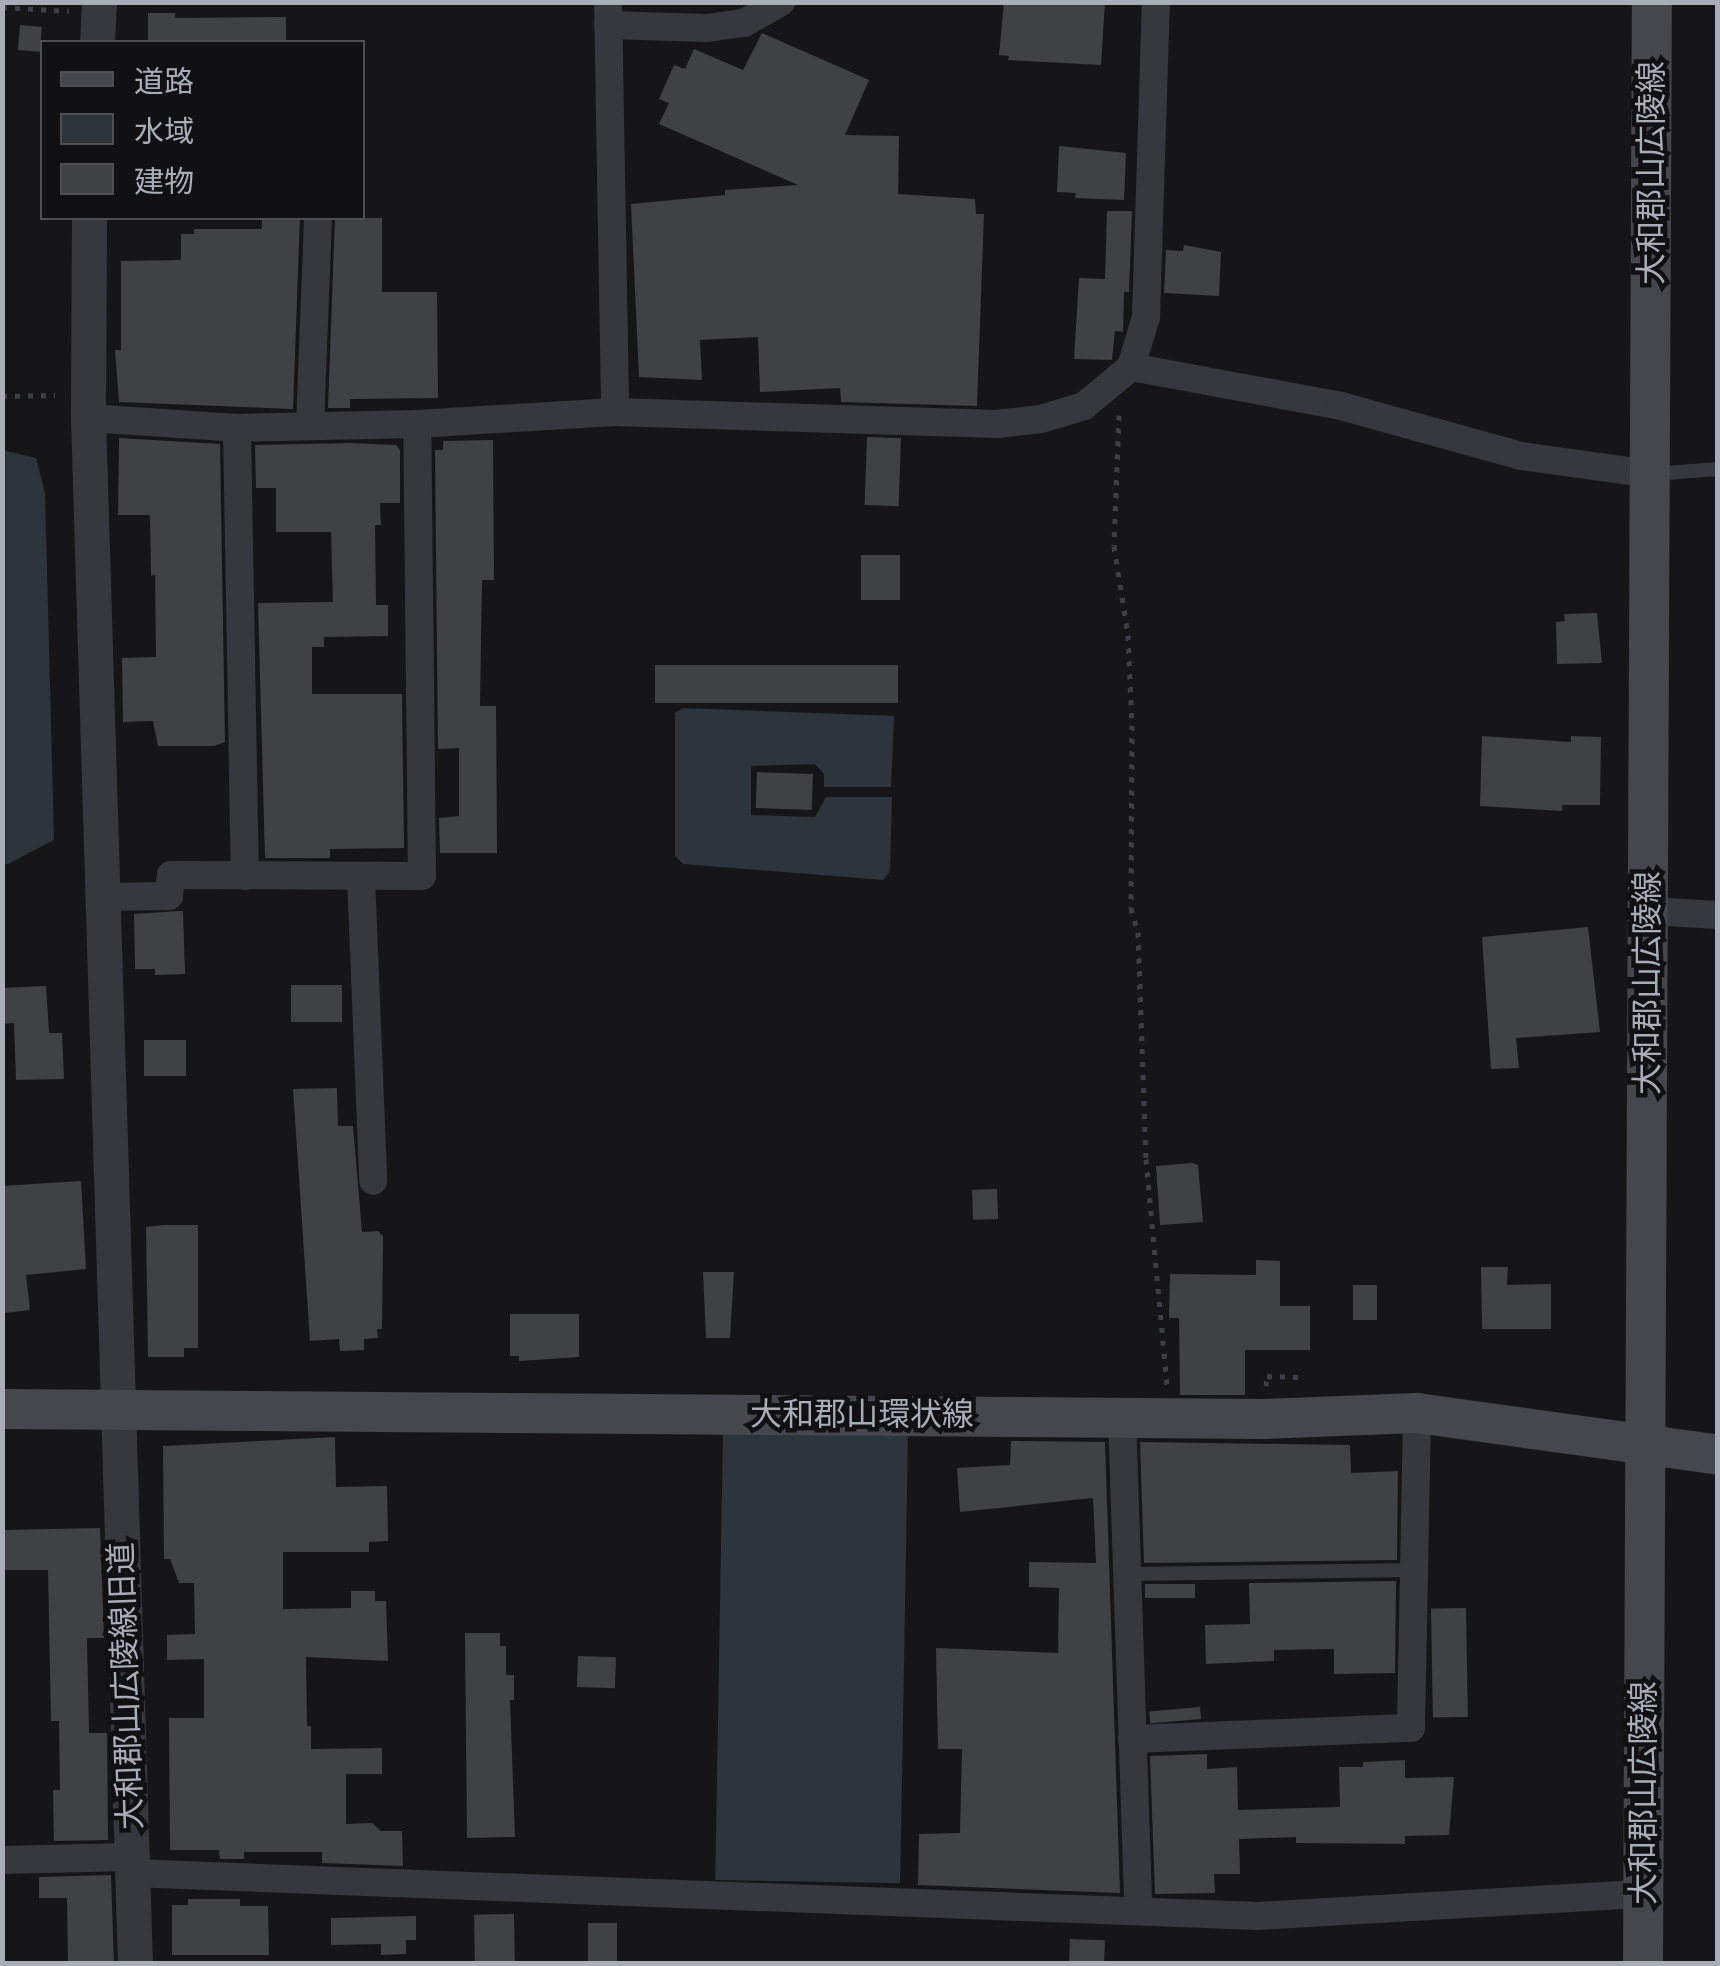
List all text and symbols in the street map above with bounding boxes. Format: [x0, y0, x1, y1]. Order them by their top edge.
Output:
legend [40, 40, 365, 220]
street label: 大和郡山広陵線 [1633, 61, 1671, 285]
text: 道路 [134, 64, 194, 101]
text: 水域 [134, 114, 194, 151]
text: 建物 [134, 164, 194, 201]
street label: 大和郡山広陵線 [1629, 871, 1667, 1095]
street label: 大和郡山環状線 [750, 1396, 974, 1434]
street label: 大和郡山広陵線旧道 [103, 1541, 151, 1831]
street label: 大和郡山広陵線 [1625, 1681, 1663, 1905]

